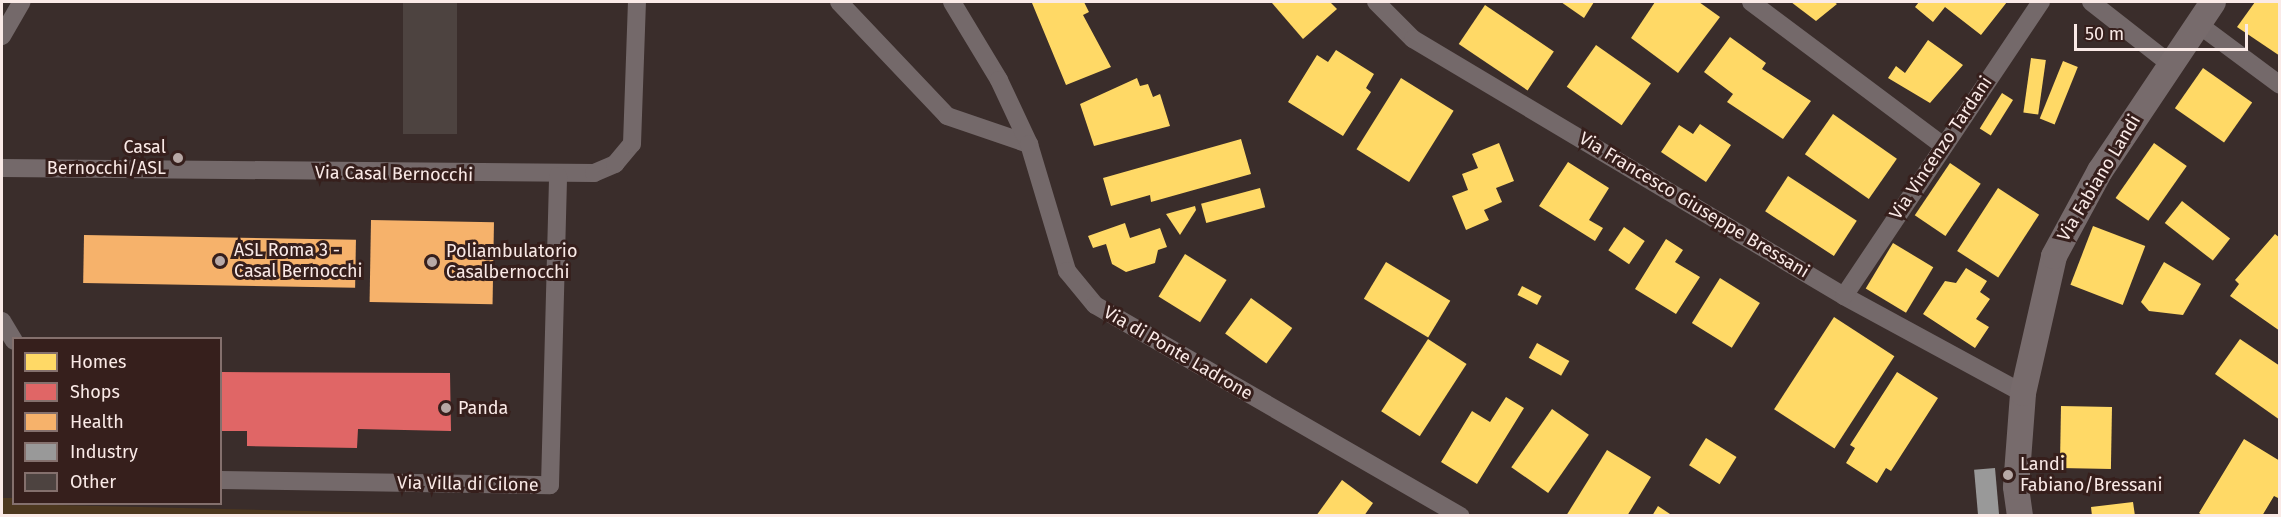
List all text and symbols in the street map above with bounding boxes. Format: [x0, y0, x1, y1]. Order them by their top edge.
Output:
scale bar [2077, 12, 2251, 50]
text: 50 m [2085, 23, 2124, 45]
street label: Via Vincenzo Tardani [1885, 72, 1997, 224]
street label: Via Fabiano Landi [2053, 111, 2145, 245]
street label: Via Francesco Giuseppe Bressani [1575, 128, 1813, 282]
place label: Casal Bernocchi/ASL [47, 137, 166, 180]
marker: Casal Bernocchi/ASL [171, 151, 185, 165]
street label: Via Casal Bernocchi [315, 162, 473, 186]
place label: ASL Roma 3 - Casal Bernocchi [234, 240, 363, 282]
place label: Poliambulatorio Casalbernocchi [446, 241, 577, 284]
marker: ASL Roma 3 - Casal Bernocchi [211, 252, 229, 270]
marker: Poliambulatorio Casalbernocchi [423, 253, 441, 271]
street label: Via di Ponte Ladrone [1100, 301, 1256, 405]
legend [12, 337, 222, 505]
text: Homes [70, 351, 126, 373]
text: Shops [70, 381, 120, 403]
place label: Panda [458, 397, 508, 419]
marker: Panda [439, 401, 453, 415]
text: Health [70, 411, 124, 433]
text: Industry [70, 441, 138, 463]
place label: Landi Fabiano/Bressani [2020, 454, 2163, 496]
marker: Landi Fabiano/Bressani [2001, 468, 2015, 482]
text: Other [70, 471, 116, 493]
street label: Via Villa di Cilone [397, 472, 539, 496]

